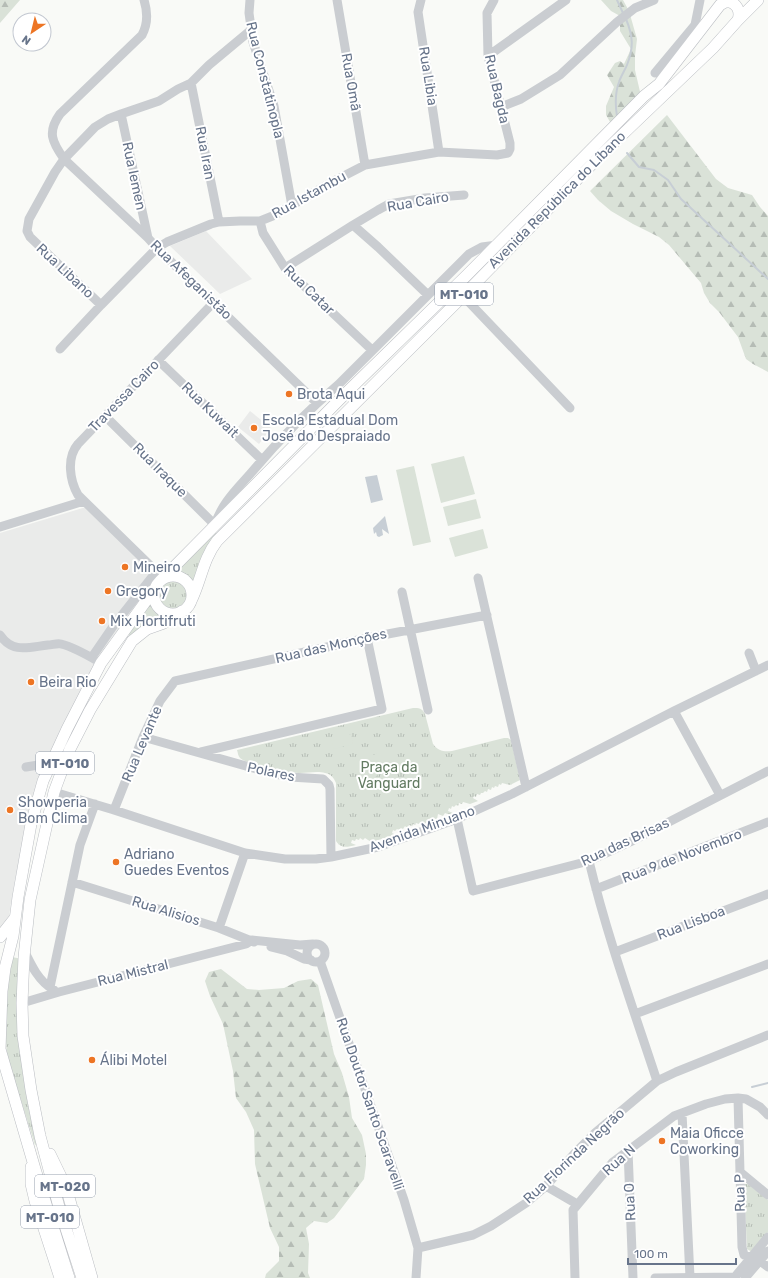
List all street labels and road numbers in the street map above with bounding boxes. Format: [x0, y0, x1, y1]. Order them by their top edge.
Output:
street label: Rua Constatinopla [242, 20, 288, 140]
street label: Rua Libia [415, 45, 441, 107]
street label: Rua Omã [338, 52, 364, 112]
street label: Rua Bagda [481, 53, 513, 125]
street label: Rua Iran [192, 125, 218, 181]
street label: Avenida República do Líbano [485, 128, 629, 272]
street label: Rua Iemen [118, 140, 150, 212]
street label: Rua Istambu [269, 168, 349, 222]
street label: Rua Cairo [386, 188, 450, 216]
street label: Rua Afeganistão [147, 237, 235, 323]
street label: Rua Libano [33, 240, 97, 302]
street label: Rua Catar [280, 262, 339, 319]
road number: MT-010 [435, 283, 493, 305]
street label: Travessa Cairo [85, 356, 163, 436]
street label: Rua Kuwait [178, 379, 242, 442]
street label: Rua Iraque [129, 439, 191, 501]
street label: Rua das Monções [274, 625, 388, 667]
street label: Rua Levante [118, 703, 166, 785]
road number: MT-010 [36, 752, 94, 774]
street label: Polares [246, 759, 296, 785]
street label: Avenida Minuano [367, 802, 477, 856]
street label: Rua das Brisas [578, 814, 672, 870]
street label: Rua 9 de Novembro [620, 825, 744, 887]
street label: Rua Alisios [130, 893, 202, 929]
street label: Rua Lisboa [655, 902, 727, 944]
street label: Rua Mistral [96, 956, 170, 990]
street label: Rua Doutor Santo Scaravelli [332, 1016, 408, 1192]
street label: Rua Florinda Negrão [520, 1105, 628, 1207]
street label: Rua N [599, 1141, 639, 1179]
street label: Rua P [731, 1174, 749, 1212]
road number: MT-020 [35, 1175, 95, 1197]
street label: Rua O [621, 1182, 639, 1222]
road number: MT-010 [21, 1206, 79, 1228]

